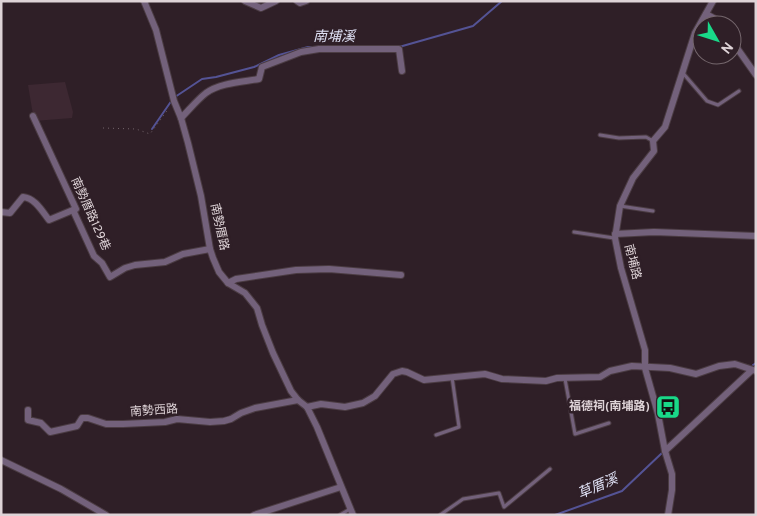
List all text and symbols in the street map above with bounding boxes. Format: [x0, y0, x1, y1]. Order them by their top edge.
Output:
north arrow [692, 15, 742, 65]
water label: 南埔溪 [313, 29, 357, 46]
text: N [716, 38, 736, 56]
street label: 南勢厝路129巷 [67, 175, 113, 253]
street label: 南勢厝路 [206, 202, 232, 252]
street label: 南埔路 [620, 243, 644, 281]
bus stop icon: 福德祠(南埔路) [655, 394, 681, 420]
place label: 福德祠(南埔路) [569, 399, 650, 415]
street label: 南勢西路 [129, 401, 179, 421]
water label: 草厝溪 [575, 470, 622, 503]

